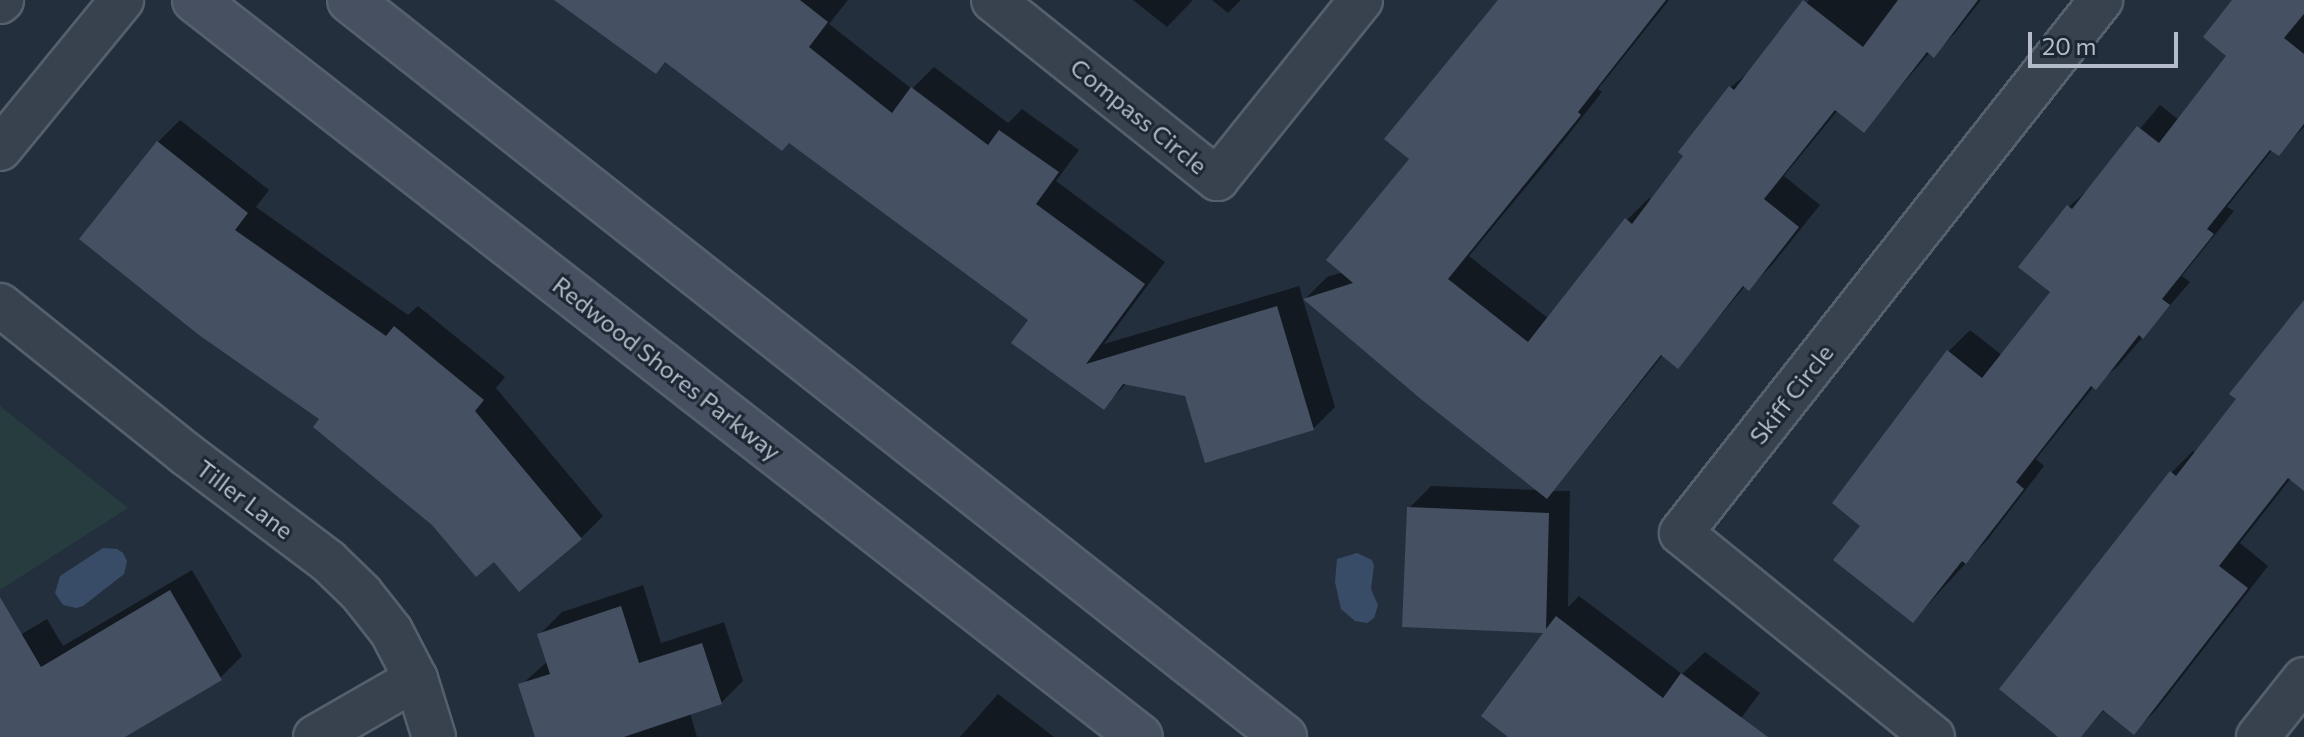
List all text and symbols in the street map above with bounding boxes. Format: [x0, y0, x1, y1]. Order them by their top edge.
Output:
scale bar [2032, 16, 2182, 66]
text: 20 m [2042, 31, 2096, 60]
street label: Compass Circle [1065, 52, 1213, 180]
street label: Redwood Shores Parkway [547, 270, 787, 466]
street label: Skiff Circle [1743, 338, 1839, 450]
street label: Tiller Lane [191, 453, 299, 545]

